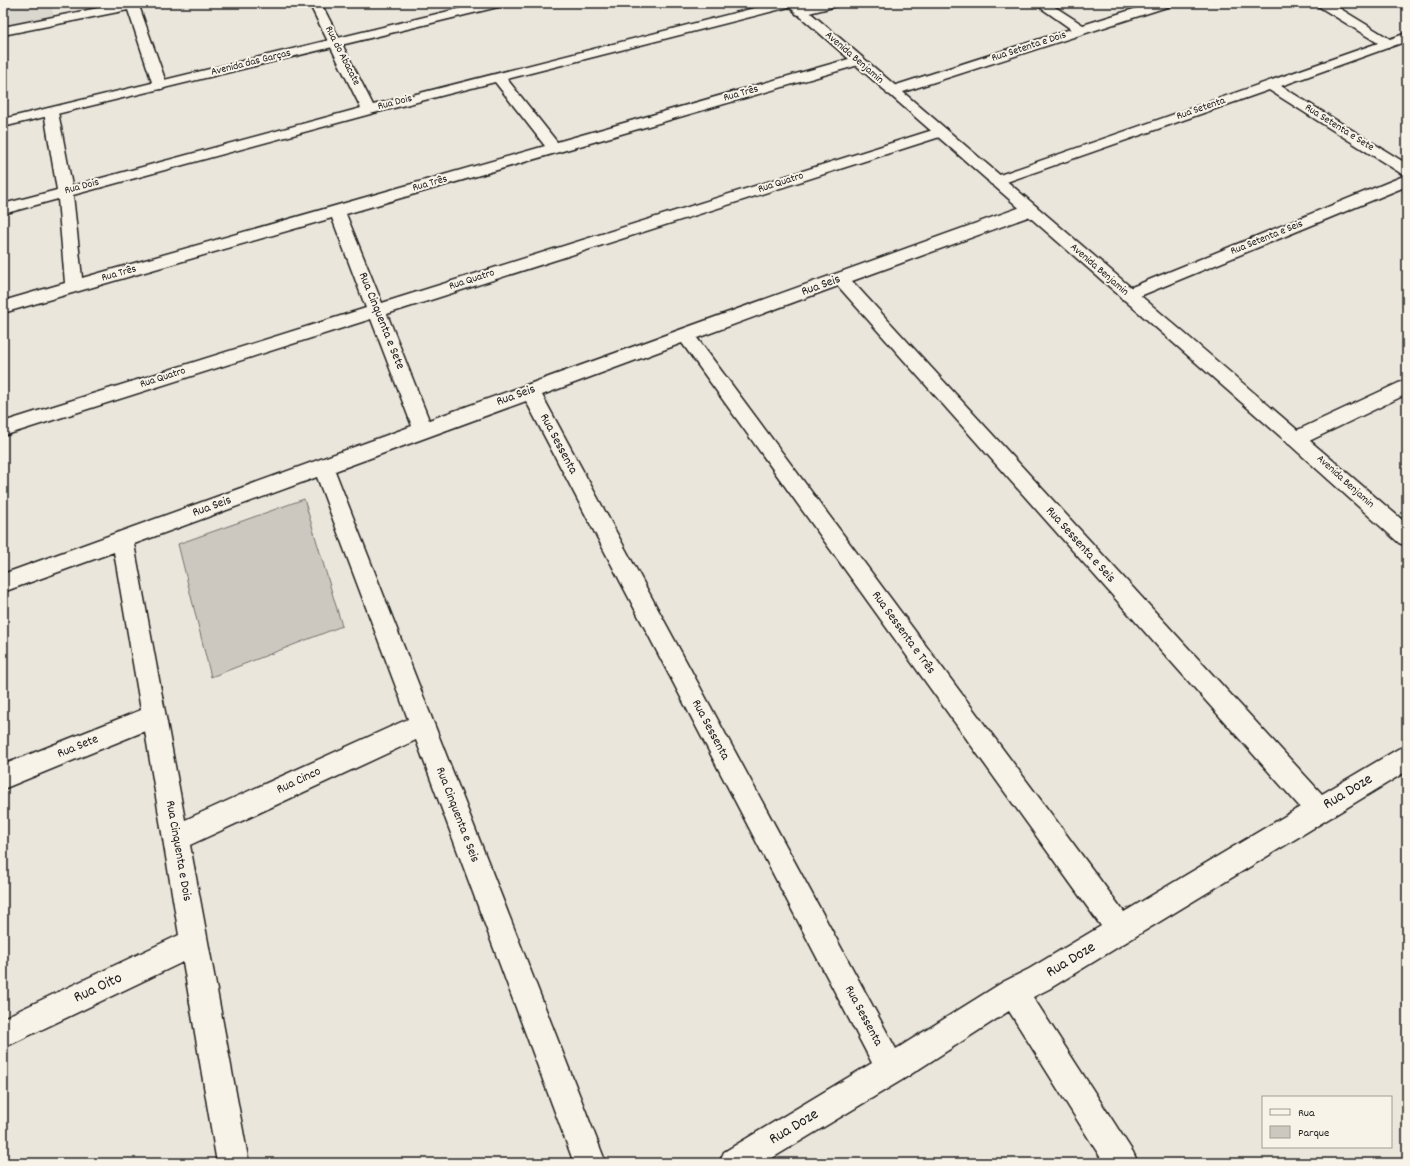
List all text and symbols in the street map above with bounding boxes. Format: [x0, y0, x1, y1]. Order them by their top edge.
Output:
street label: Rua do Abacate [320, 24, 364, 89]
street label: Rua Setenta e Dois [990, 27, 1069, 67]
street label: Avenida Benjamin [821, 28, 887, 88]
street label: Avenida das Garças [209, 45, 293, 81]
street label: Rua Três [722, 81, 761, 107]
street label: Rua Dois [376, 91, 414, 115]
street label: Rua Setenta [1174, 93, 1228, 125]
street label: Rua Setenta e Sete [1301, 100, 1377, 156]
street label: Rua Quatro [756, 168, 806, 198]
street label: Rua Três [411, 171, 450, 197]
street label: Rua Dois [63, 175, 101, 199]
street label: Rua Setenta e Seis [1228, 216, 1306, 260]
street label: Avenida Benjamin [1066, 240, 1132, 300]
street label: Rua Três [100, 261, 139, 287]
street label: Rua Quatro [447, 265, 497, 295]
street label: Rua Cinquenta e Sete [353, 269, 409, 373]
street label: Rua Seis [799, 270, 843, 302]
street label: Rua Quatro [138, 363, 188, 393]
street label: Rua Seis [494, 380, 538, 412]
street label: Rua Sessenta [534, 410, 582, 478]
street label: Avenida Benjamin [1312, 452, 1378, 512]
street label: Rua Seis [190, 491, 234, 523]
street label: Rua Sessenta e Seis [1040, 503, 1120, 587]
street label: Rua Sessenta e Três [866, 587, 940, 679]
street label: Rua Sessenta [686, 696, 734, 764]
street label: Rua Sete [55, 730, 102, 764]
street label: Rua Cinco [274, 762, 324, 800]
street label: Rua Cinquenta e Seis [430, 765, 484, 865]
street label: Rua Doze [1319, 768, 1377, 816]
street label: Rua Cinquenta e Dois [160, 799, 196, 903]
street label: Rua Doze [1042, 936, 1100, 984]
street label: Rua Oito [70, 967, 126, 1009]
street label: Rua Sessenta [839, 982, 887, 1050]
legend [1262, 1096, 1392, 1148]
street label: Rua Doze [765, 1103, 823, 1151]
text: Rua [1298, 1105, 1315, 1122]
text: Parque [1298, 1125, 1329, 1142]

